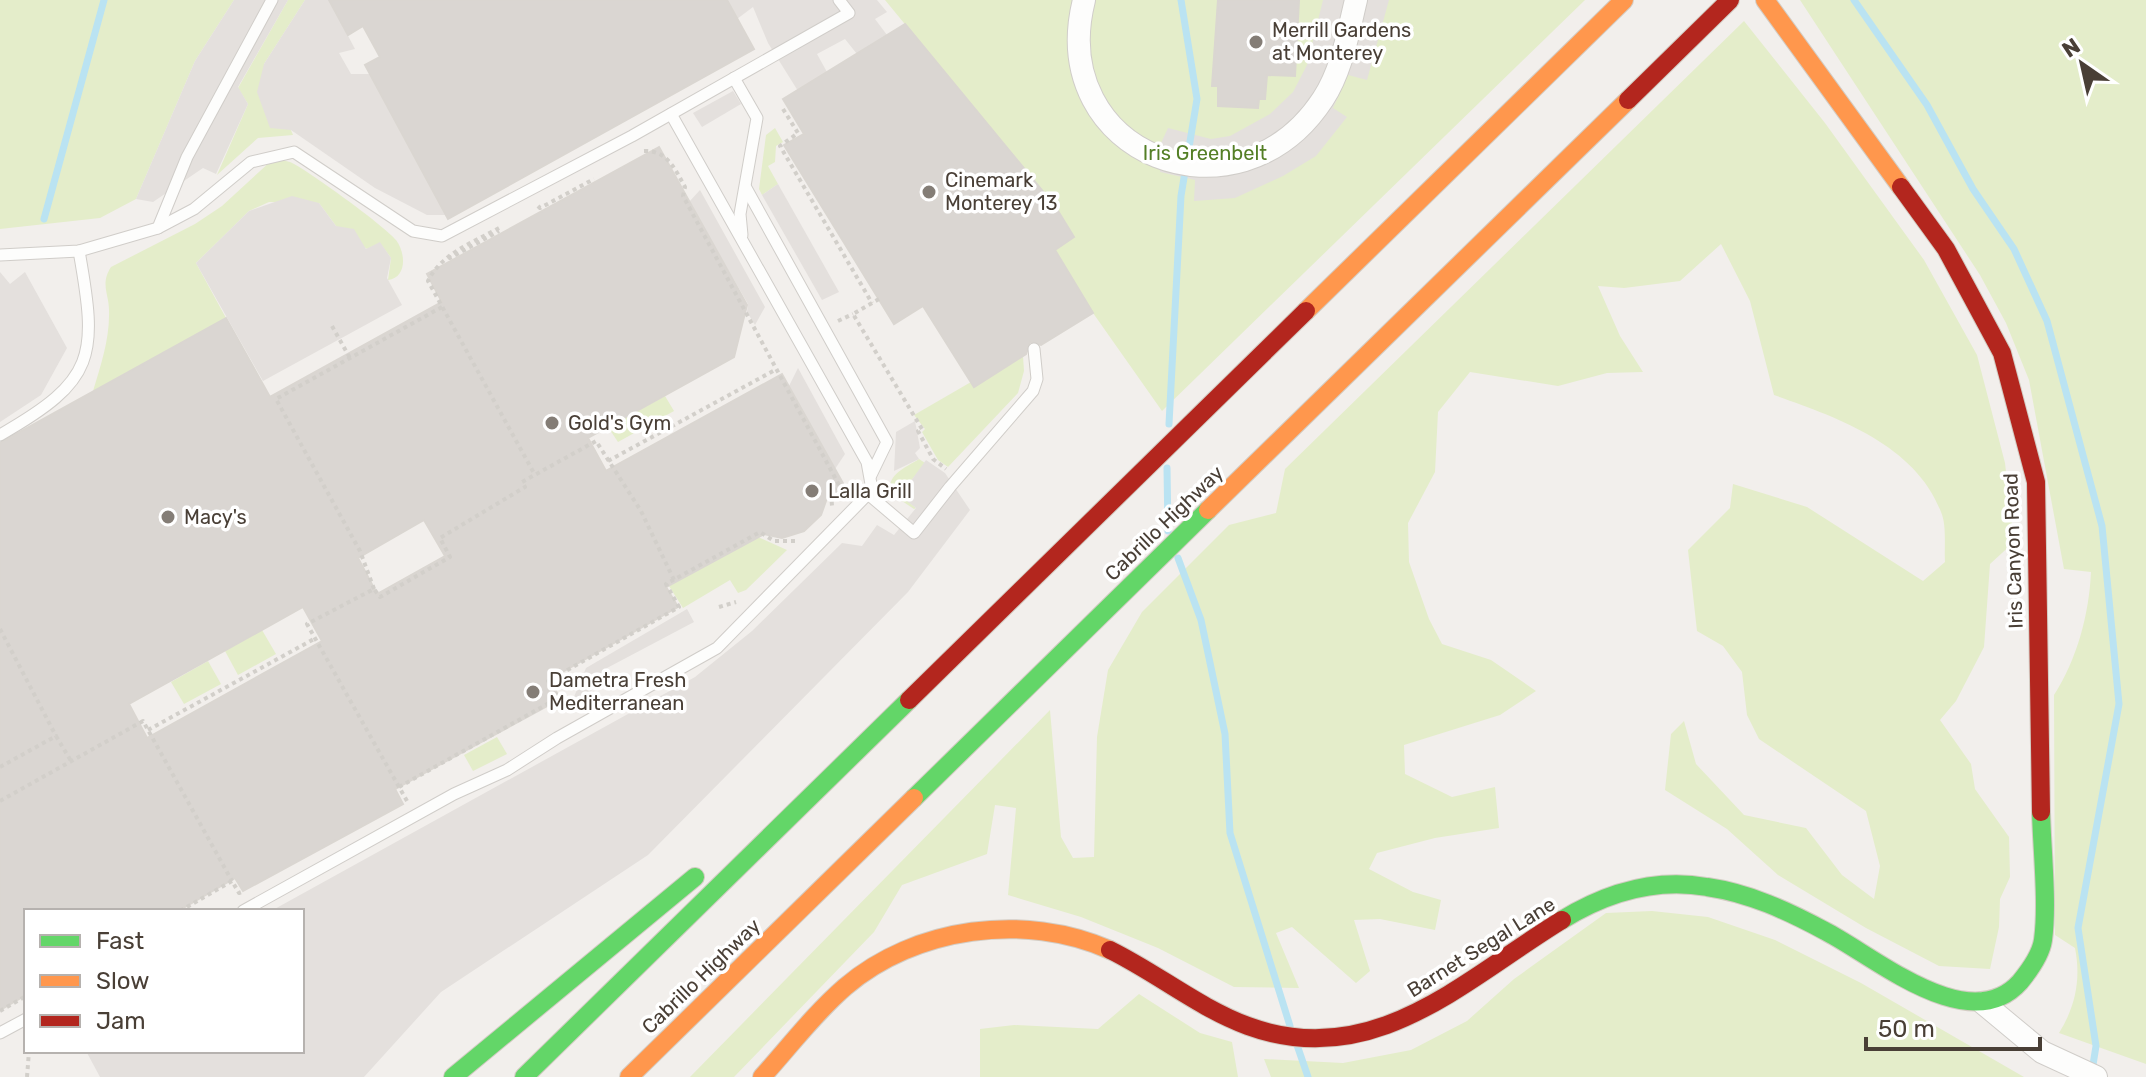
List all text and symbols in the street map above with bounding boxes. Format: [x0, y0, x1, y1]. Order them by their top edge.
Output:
place label: Merrill Gardens at Monterey [1272, 18, 1411, 65]
north arrow [2042, 24, 2122, 104]
text: N [2057, 32, 2085, 63]
marker: Merrill Gardens at Monterey [1247, 33, 1265, 51]
park label: Iris Greenbelt [1143, 141, 1267, 165]
place label: Cinemark Monterey 13 [945, 168, 1058, 215]
marker: Cinemark Monterey 13 [920, 183, 938, 201]
place label: Gold's Gym [568, 411, 671, 435]
marker: Gold's Gym [543, 414, 561, 432]
street label: Cabrillo Highway [1100, 460, 1228, 586]
street label: Iris Canyon Road [1998, 473, 2028, 629]
place label: Lalla Grill [828, 479, 912, 503]
marker: Lalla Grill [803, 482, 821, 500]
place label: Macy's [184, 505, 247, 529]
marker: Macy's [159, 508, 177, 526]
place label: Dametra Fresh Mediterranean [549, 668, 686, 715]
marker: Dametra Fresh Mediterranean [524, 683, 542, 701]
street label: Barnet Segal Lane [1403, 892, 1559, 1002]
legend [24, 909, 304, 1053]
street label: Cabrillo Highway [637, 913, 765, 1039]
text: Fast [96, 927, 144, 955]
text: Slow [96, 967, 149, 995]
scale bar [1866, 1001, 2040, 1051]
text: Jam [96, 1007, 146, 1035]
text: 50 m [1878, 1015, 1935, 1043]

